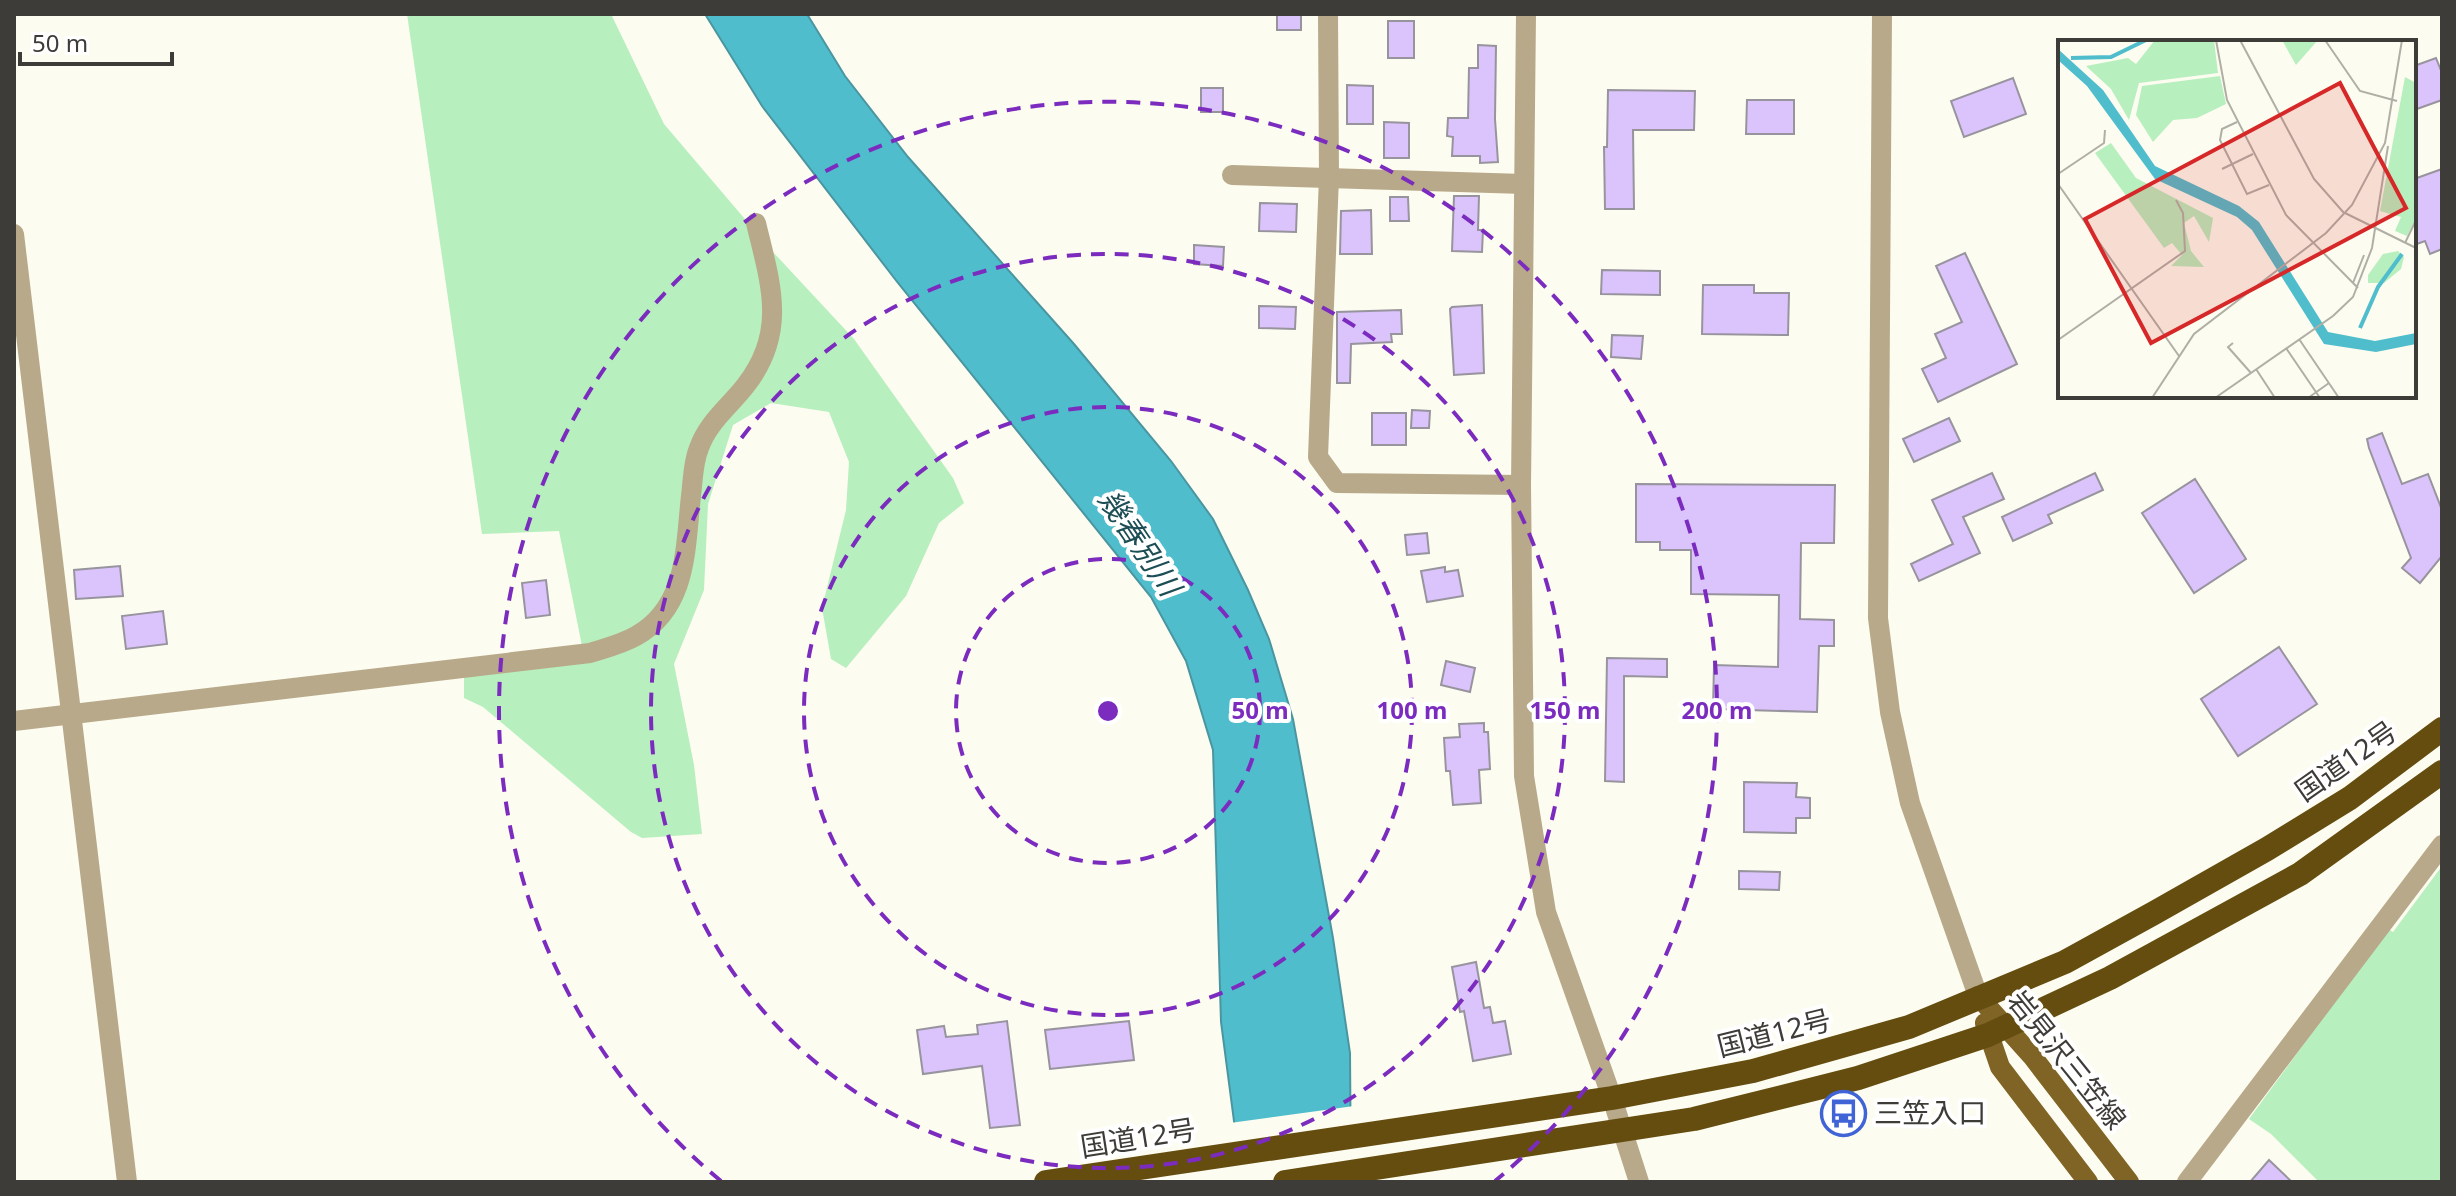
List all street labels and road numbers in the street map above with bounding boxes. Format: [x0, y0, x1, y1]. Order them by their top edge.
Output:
street label: 国道12号 [2287, 711, 2404, 809]
street label: 岩見沢三笠線 [2000, 982, 2135, 1137]
street label: 国道12号 [1713, 1000, 1835, 1065]
street label: 国道12号 [1078, 1109, 1198, 1165]

